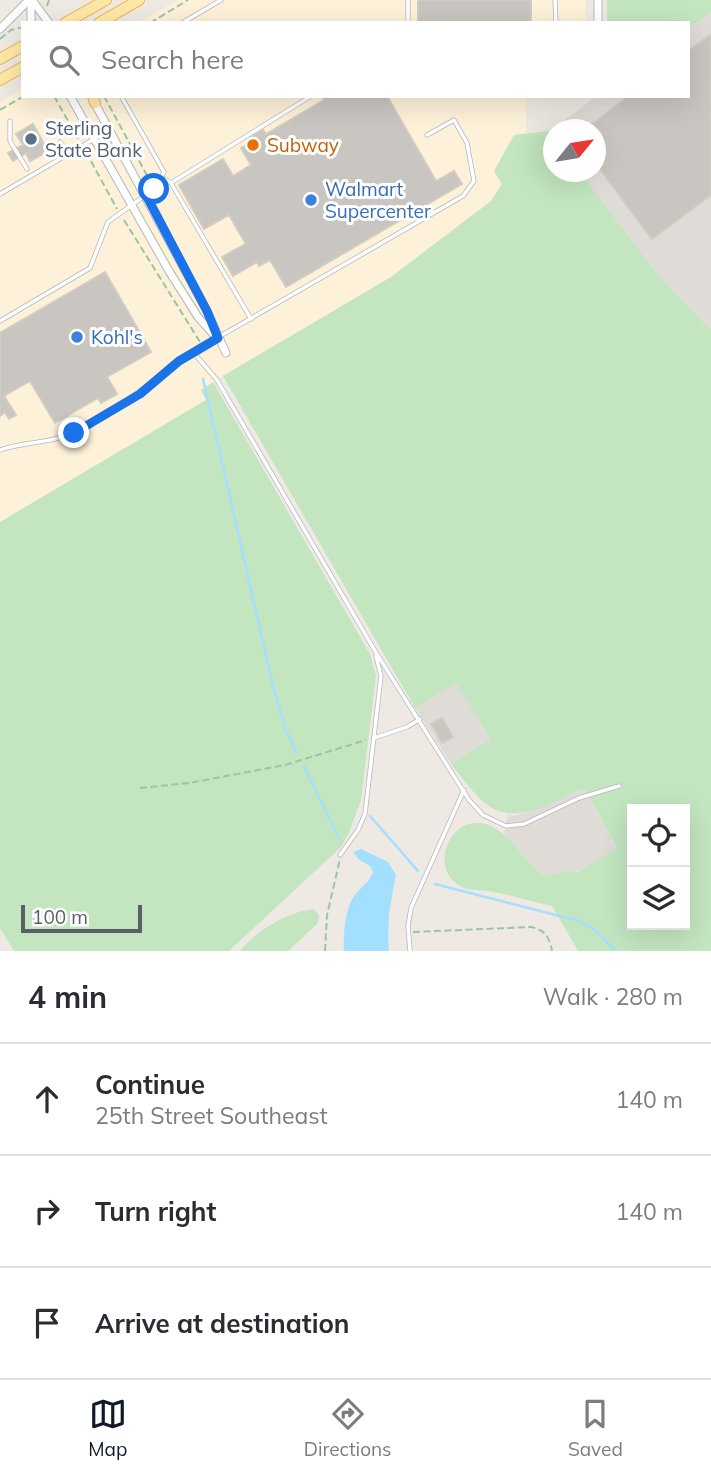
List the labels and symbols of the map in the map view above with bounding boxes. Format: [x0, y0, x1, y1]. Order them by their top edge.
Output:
place label: Sterling State Bank [45, 116, 142, 162]
north arrow [543, 119, 606, 182]
marker: Sterling State Bank [23, 131, 39, 147]
place label: Subway [267, 133, 339, 157]
marker: Subway [245, 137, 261, 153]
route start [138, 173, 169, 204]
place label: Walmart Supercenter [325, 177, 431, 223]
marker: Walmart Supercenter [303, 192, 319, 208]
place label: Kohl's [91, 325, 143, 349]
marker: Kohl's [69, 329, 85, 345]
route end [58, 417, 89, 448]
scale bar [21, 902, 142, 934]

